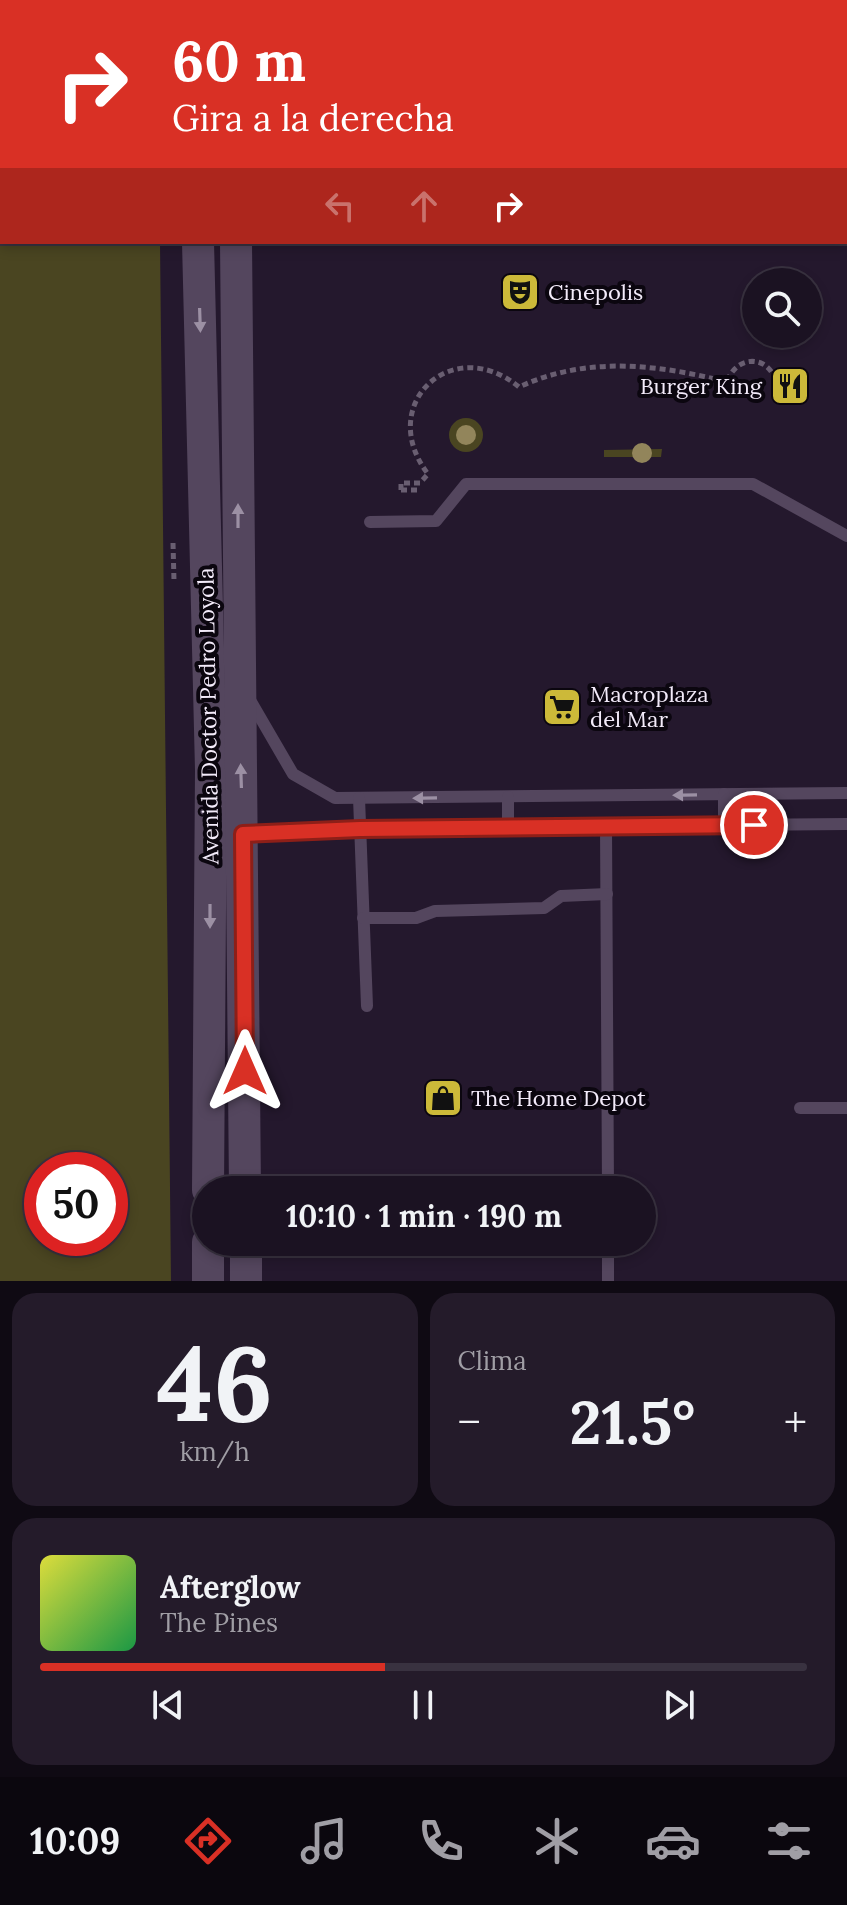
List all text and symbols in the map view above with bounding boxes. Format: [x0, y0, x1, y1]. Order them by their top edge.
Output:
text: 60 m [172, 25, 306, 96]
icon: right [40, 32, 144, 136]
text: Gira a la derecha [172, 95, 454, 141]
icon: left [318, 184, 362, 228]
icon: ahead [402, 184, 446, 228]
icon: right [486, 184, 530, 228]
map controls [742, 268, 822, 348]
button: search [742, 268, 822, 348]
theatre icon: Cinepolis [499, 271, 541, 313]
place label: Cinepolis [548, 278, 643, 306]
one-way arrow [193, 308, 206, 333]
restaurant icon: Burger King [769, 365, 811, 407]
place label: Burger King [640, 372, 763, 400]
one-way arrow [231, 503, 244, 528]
street label: Avenida Doctor Pedro Loyola [191, 567, 225, 866]
place label: Macroplaza del Mar [590, 680, 709, 733]
supermarket icon: Macroplaza del Mar [541, 686, 583, 728]
one-way arrow [235, 763, 248, 788]
one-way arrow [672, 788, 697, 801]
one-way arrow [412, 791, 437, 804]
pin [720, 791, 788, 859]
icon: arrive [732, 803, 776, 847]
one-way arrow [204, 904, 216, 929]
position arrow [203, 1029, 287, 1113]
shop icon: The Home Depot [422, 1077, 464, 1119]
place label: The Home Depot [471, 1084, 646, 1112]
speed limit sign: 50 [24, 1152, 128, 1256]
text: 10:10 · 1 min · 190 m [286, 1197, 562, 1235]
text: 46 [156, 1316, 273, 1449]
text: Clima [458, 1344, 527, 1377]
text: 21.5° [569, 1384, 695, 1460]
text: − [458, 1394, 481, 1450]
text: + [784, 1394, 807, 1450]
text: km/h [180, 1435, 250, 1468]
text: Afterglow [160, 1568, 301, 1606]
text: The Pines [160, 1606, 278, 1639]
icon: previous [146, 1683, 190, 1727]
icon: pause [401, 1683, 445, 1727]
icon: next [657, 1683, 701, 1727]
icon: directions [180, 1813, 236, 1869]
icon: music [296, 1813, 352, 1869]
icon: phone [413, 1813, 469, 1869]
icon: climate [529, 1813, 585, 1869]
icon: car [645, 1813, 701, 1869]
icon: filters [761, 1813, 817, 1869]
text: 10:09 [30, 1818, 120, 1864]

